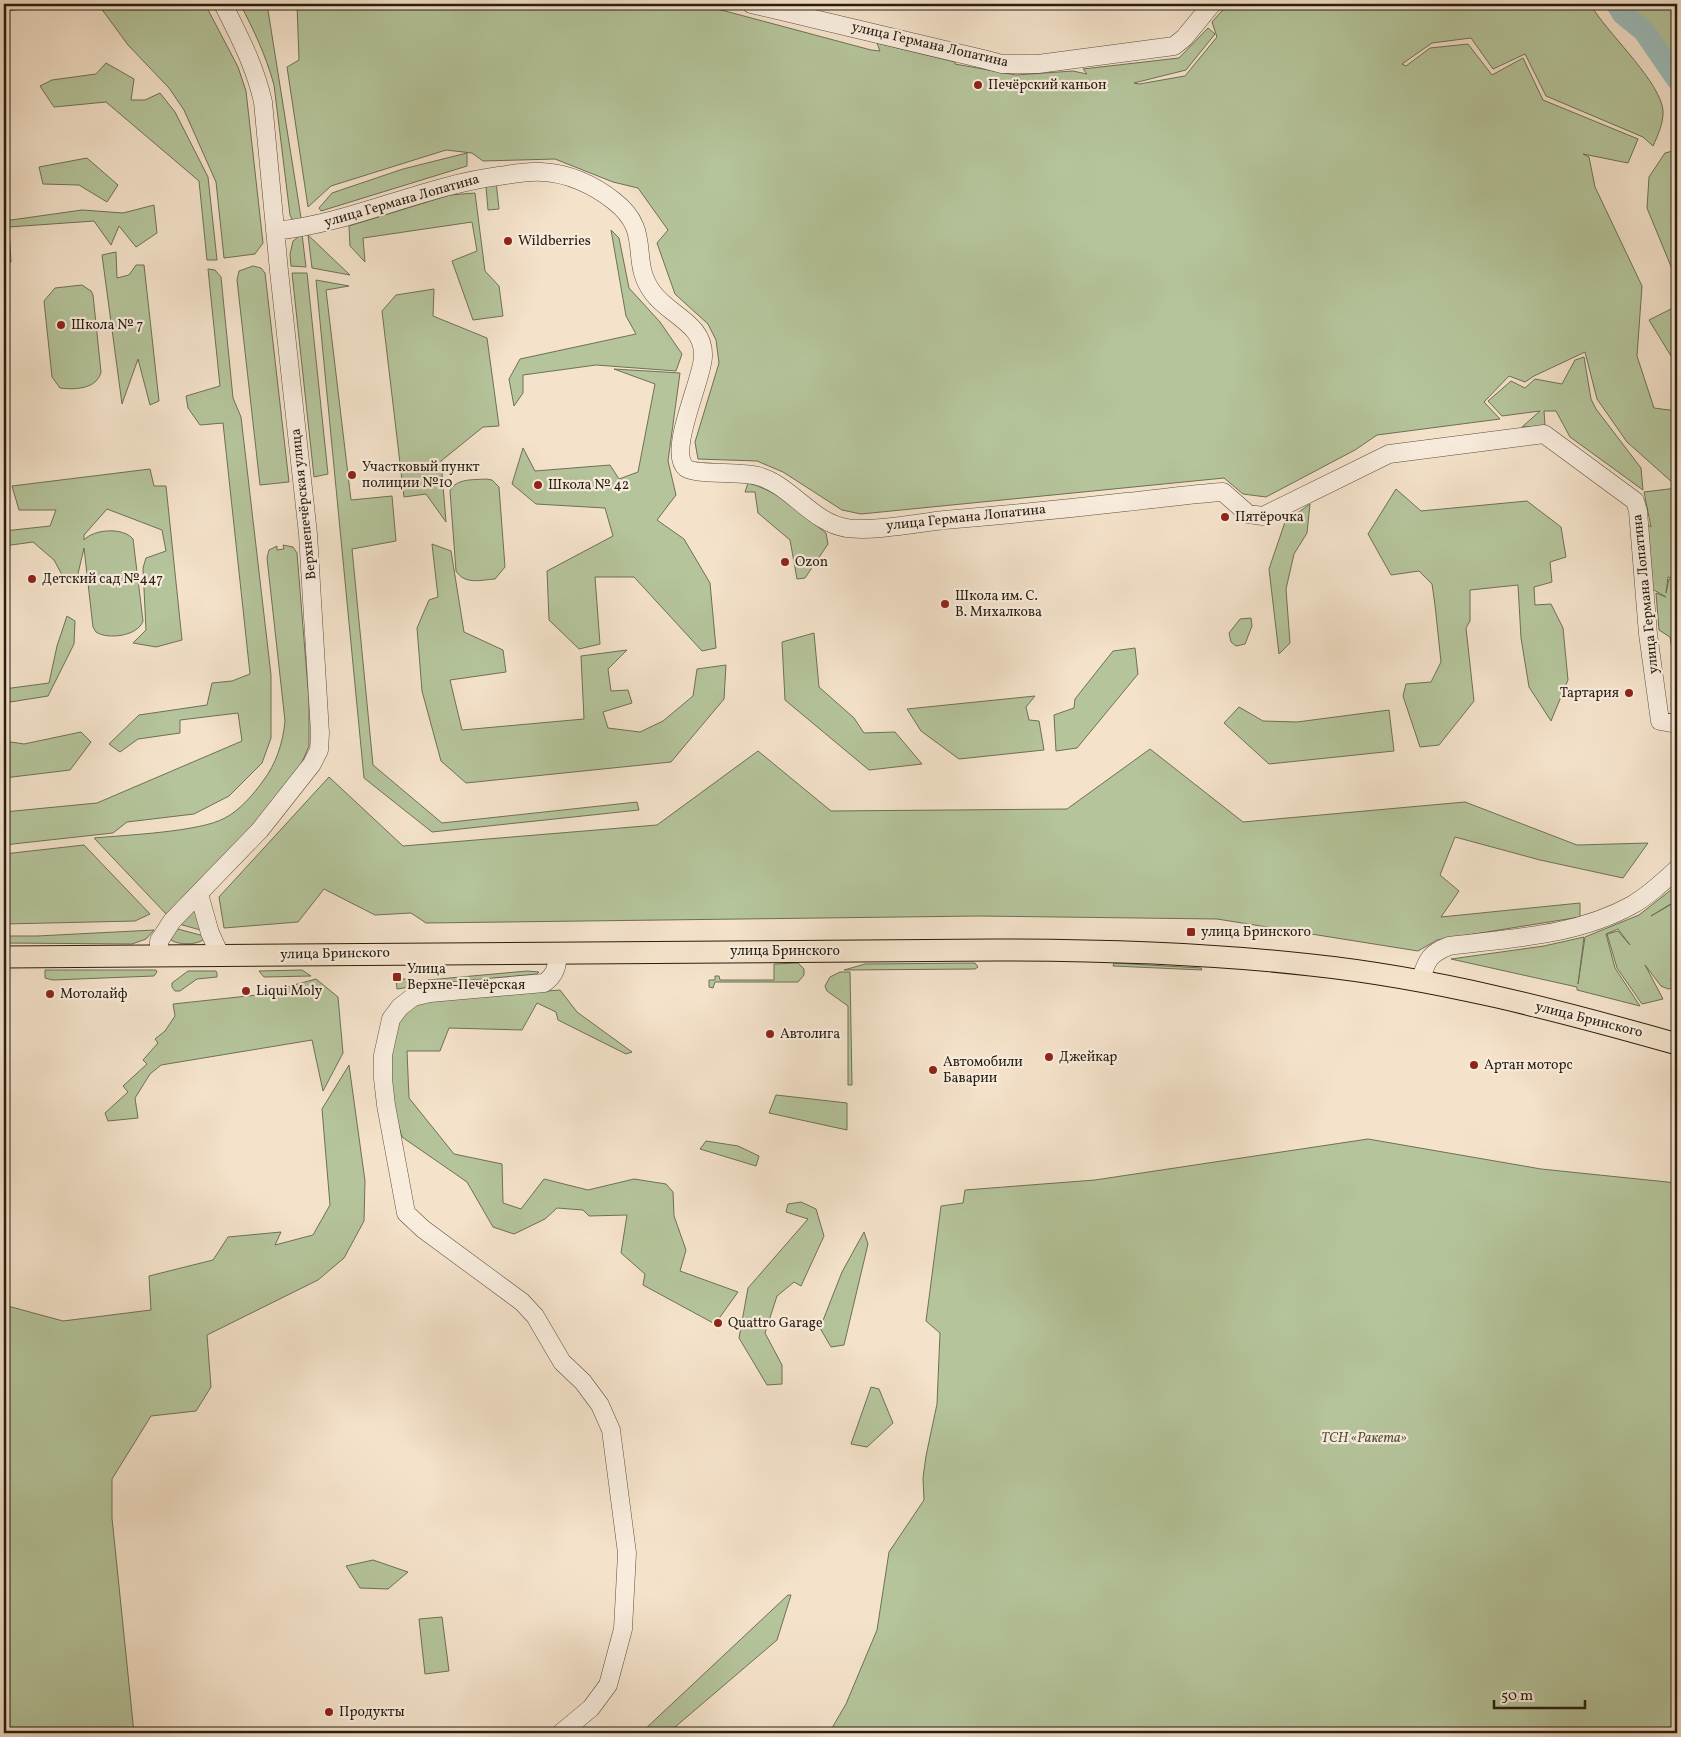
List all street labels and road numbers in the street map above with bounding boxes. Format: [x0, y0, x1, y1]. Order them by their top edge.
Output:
street label: улица Германа Лопатина [850, 18, 1010, 72]
street label: улица Германа Лопатина [322, 170, 482, 232]
street label: Верхнепечёрская улица [287, 427, 321, 581]
street label: улица Германа Лопатина [885, 500, 1047, 536]
street label: улица Германа Лопатина [1628, 513, 1664, 675]
street label: улица Бринского [730, 942, 840, 961]
street label: улица Бринского [280, 944, 390, 964]
street label: улица Бринского [1533, 997, 1645, 1043]

